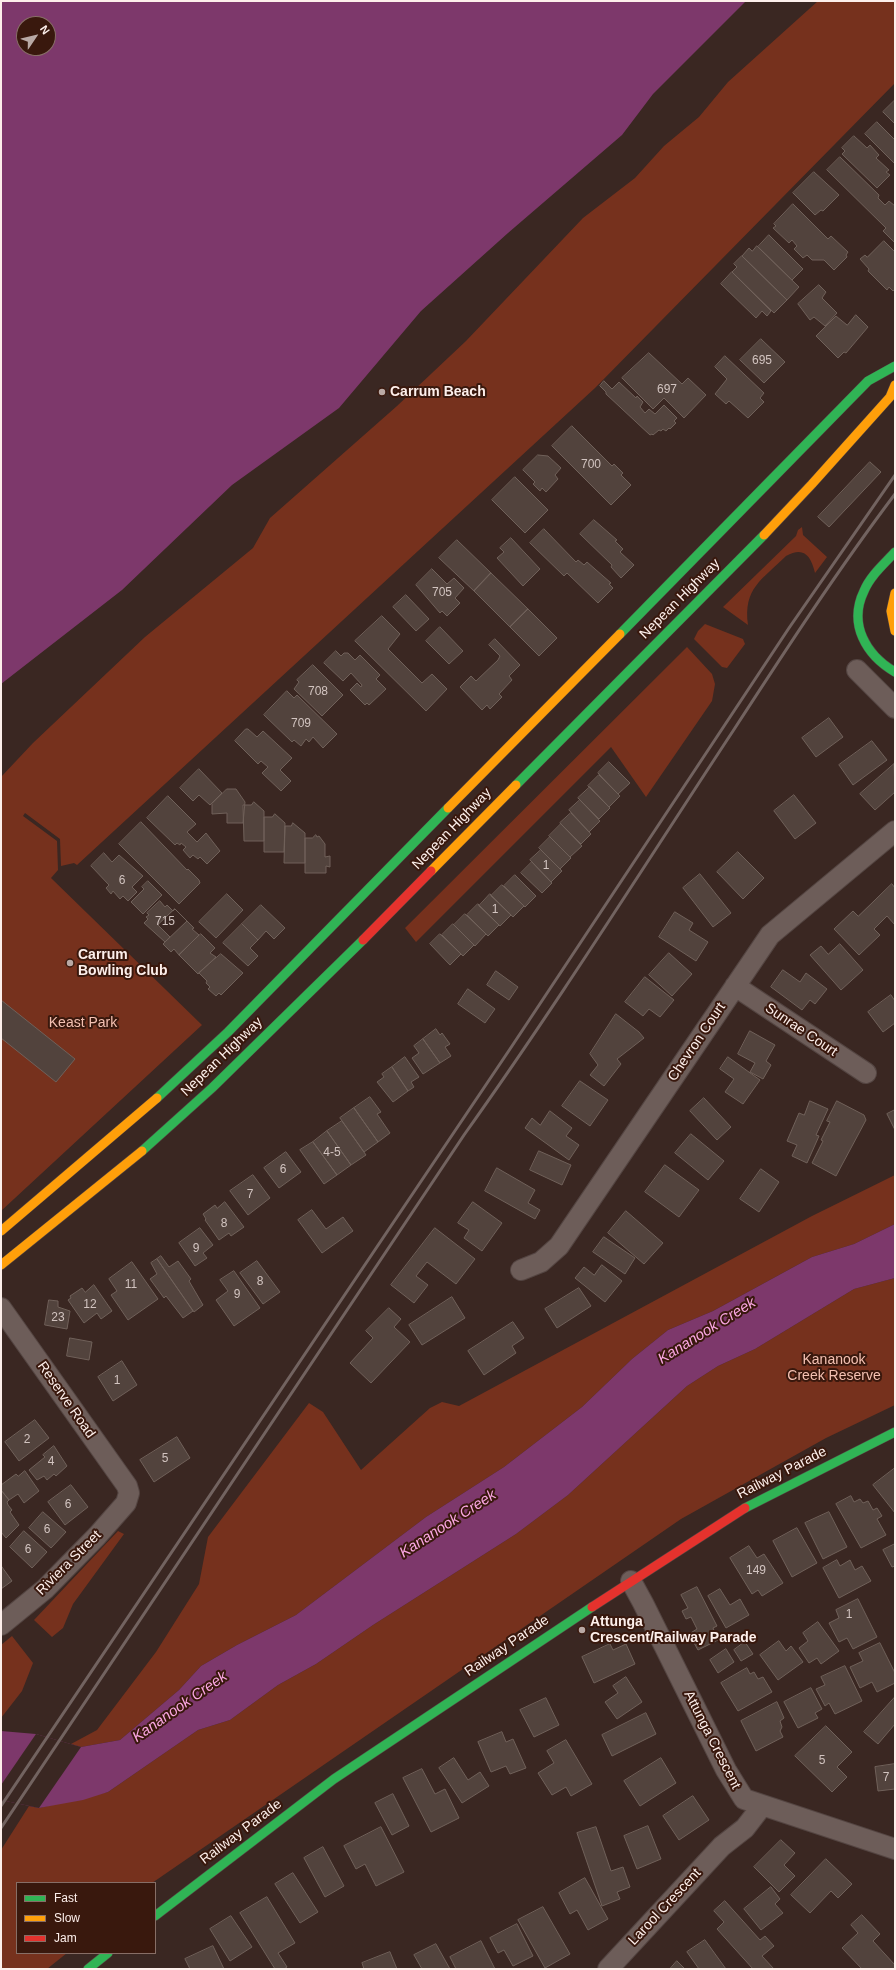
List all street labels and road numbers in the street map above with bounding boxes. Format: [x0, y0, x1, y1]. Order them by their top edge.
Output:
street label: Nepean Highway [636, 555, 724, 643]
street label: Nepean Highway [409, 785, 495, 873]
street label: Chevron Court [665, 1000, 729, 1084]
street label: Sunrae Court [762, 1000, 840, 1060]
street label: Nepean Highway [178, 1014, 266, 1100]
street label: Reserve Road [33, 1359, 99, 1441]
street label: Railway Parade [735, 1443, 829, 1503]
street label: Riviera Street [33, 1527, 105, 1599]
street label: Railway Parade [462, 1612, 552, 1680]
street label: Attunga Crescent [680, 1688, 744, 1792]
street label: Railway Parade [197, 1796, 285, 1868]
street label: Larool Crescent [625, 1865, 705, 1949]

